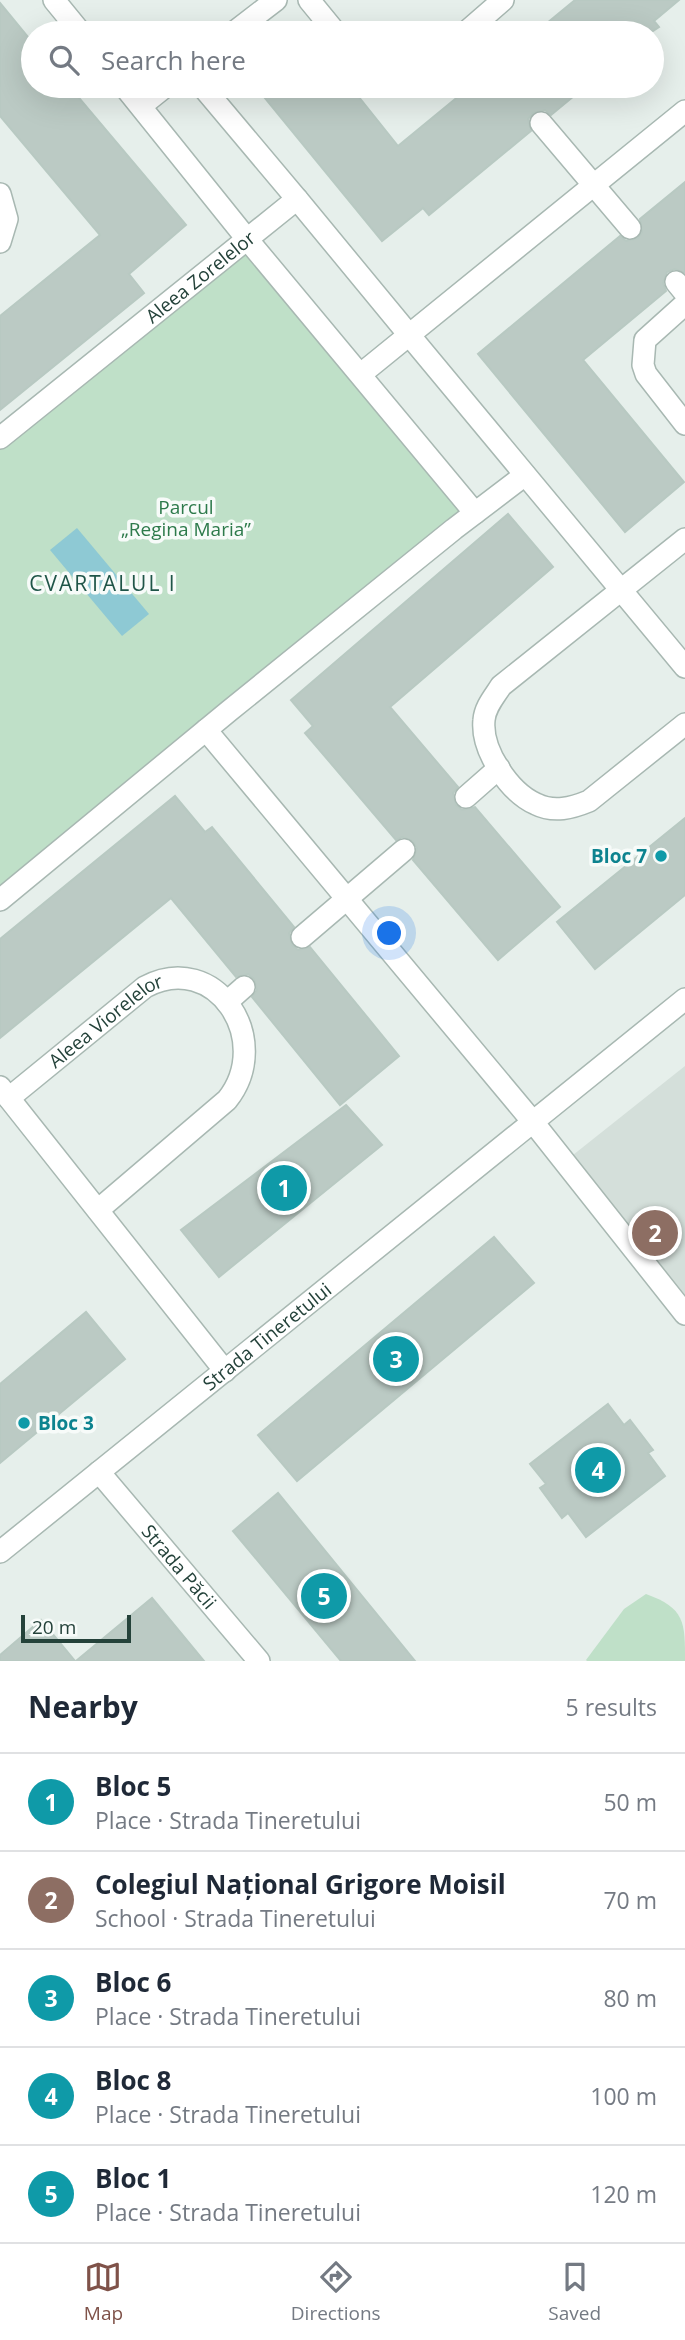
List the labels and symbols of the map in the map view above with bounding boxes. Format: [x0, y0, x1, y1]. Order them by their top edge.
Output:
street label: Aleea Zorelelor [140, 225, 261, 329]
park label: Parcul „Regina Maria” [121, 494, 251, 542]
district label: CVARTALUL I [29, 569, 177, 597]
place label: Bloc 7 [591, 843, 647, 869]
marker: Bloc 7 [653, 848, 669, 864]
your location [372, 916, 406, 950]
street label: Aleea Viorelelor [43, 968, 166, 1074]
pin: 1 [261, 1162, 307, 1214]
pin: 2 [632, 1207, 678, 1259]
street label: Strada Tineretului [197, 1277, 337, 1396]
pin: 3 [373, 1333, 419, 1385]
place label: Bloc 3 [38, 1410, 94, 1436]
marker: Bloc 3 [16, 1415, 32, 1431]
pin: 4 [575, 1444, 621, 1496]
street label: Strada Păcii [136, 1519, 222, 1614]
pin: 5 [301, 1570, 347, 1622]
scale bar [21, 1612, 131, 1644]

